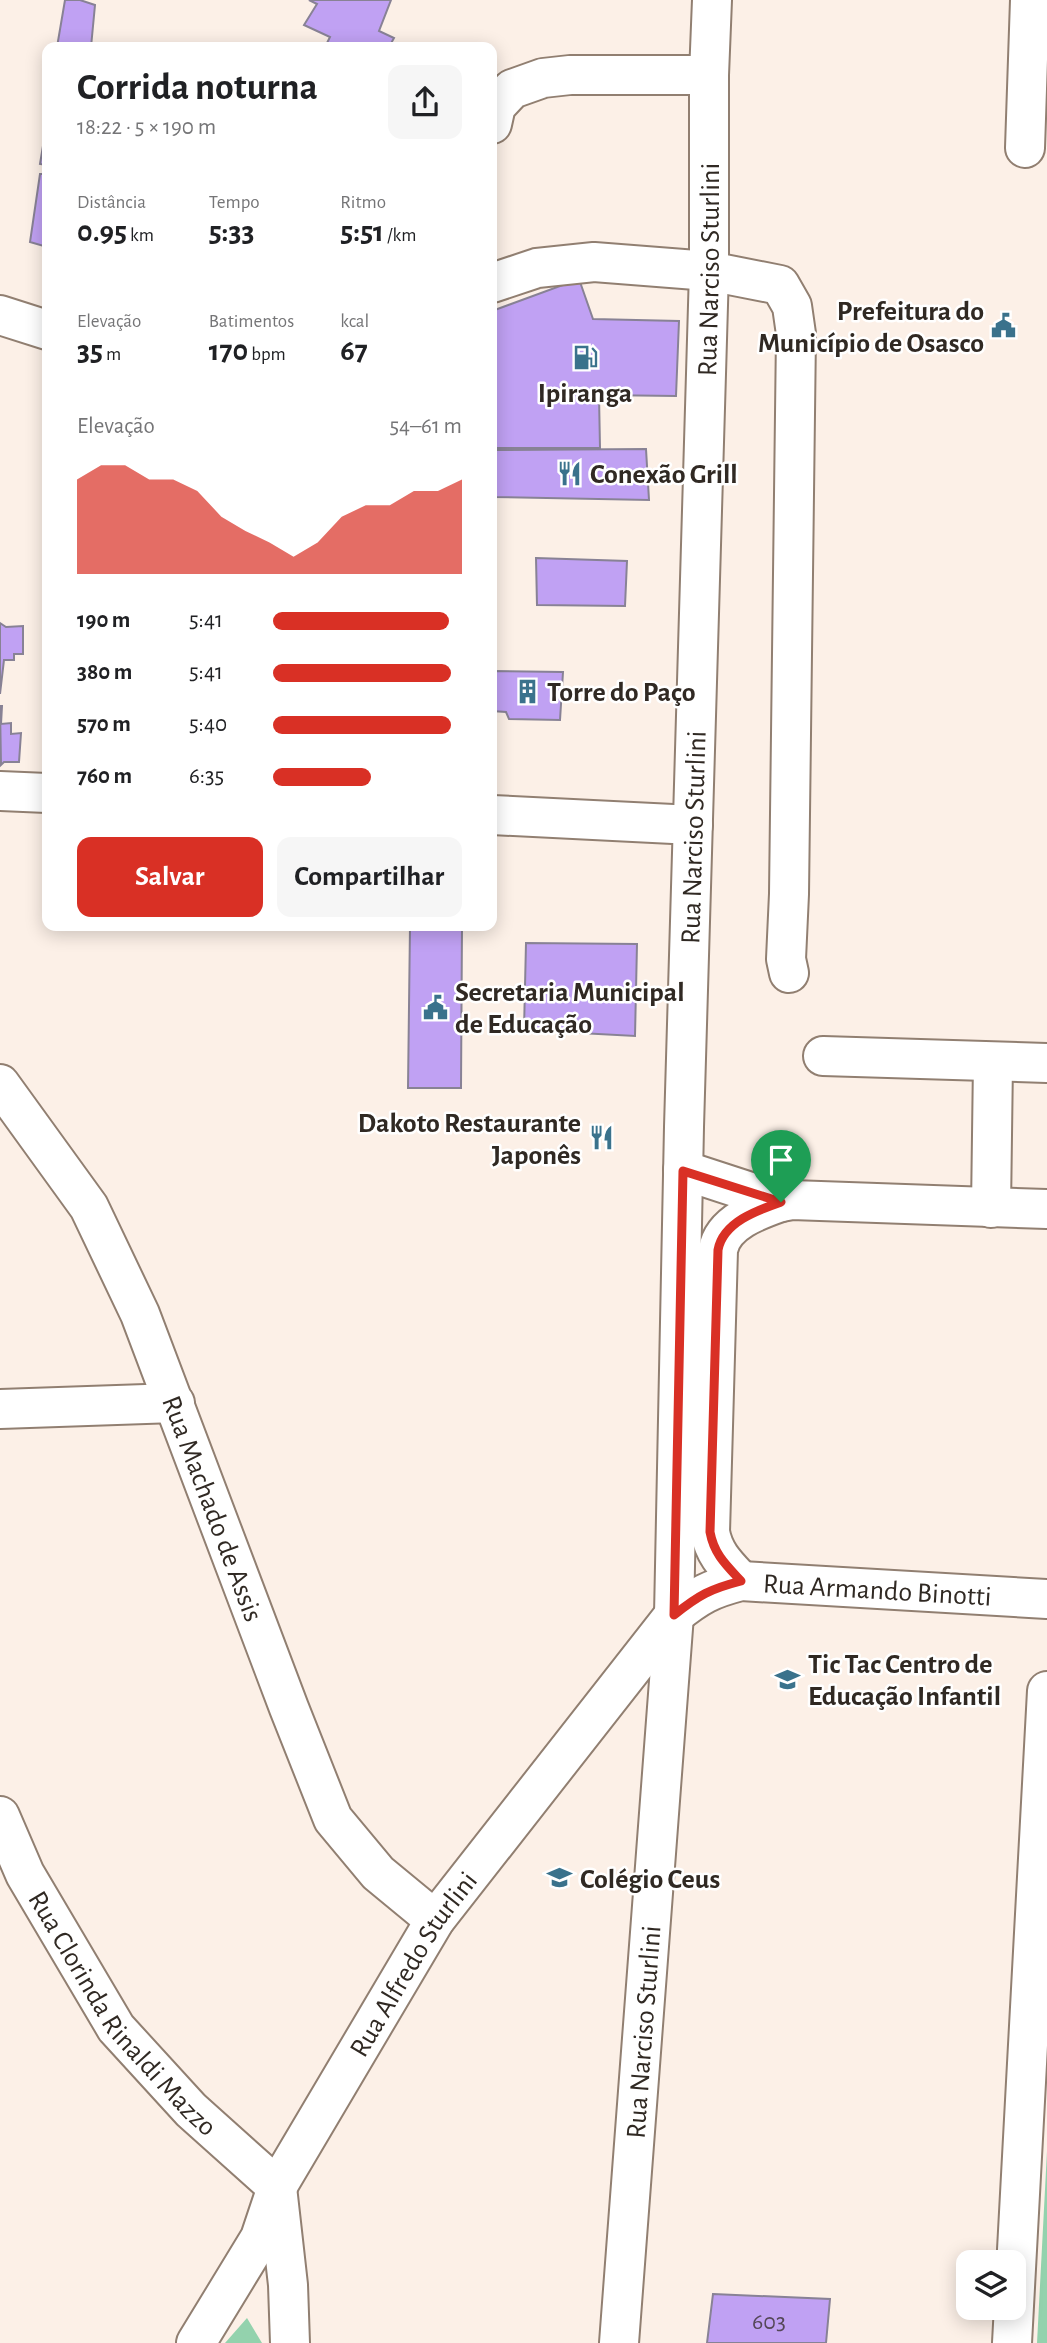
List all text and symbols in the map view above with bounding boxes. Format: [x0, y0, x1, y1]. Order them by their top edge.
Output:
button: share [388, 65, 462, 139]
text: Corrida noturna [77, 69, 318, 107]
text: 18:22 · 5 × 190 m [77, 116, 216, 139]
street label: Rua Narciso Sturlini [694, 163, 725, 377]
text: Distância [77, 193, 146, 212]
text: Tempo [209, 193, 260, 212]
text: Ritmo [340, 193, 386, 212]
text: 0.95 [77, 217, 127, 247]
text: 5:33 [209, 217, 254, 247]
text: 5:51 [340, 217, 384, 247]
text: km [127, 226, 154, 245]
text: /km [384, 226, 416, 245]
place label: Prefeitura do Município de Osasco [758, 298, 984, 358]
text: Elevação [77, 312, 141, 331]
text: Batimentos [209, 312, 294, 331]
text: kcal [340, 312, 369, 331]
public building icon: Prefeitura do Município de Osasco [990, 312, 1018, 340]
text: 35 [77, 336, 103, 366]
text: 170 [209, 336, 248, 366]
text: 67 [340, 336, 368, 366]
fuel station icon: Ipiranga [571, 344, 599, 372]
text: m [103, 345, 121, 364]
text: bpm [248, 345, 286, 364]
place label: Ipiranga [538, 380, 632, 408]
text: Elevação [77, 415, 155, 438]
text: 54–61 m [389, 415, 462, 438]
restaurant icon: Conexão Grill [556, 459, 584, 487]
place label: Conexão Grill [590, 461, 738, 489]
text: 190 m [77, 609, 130, 632]
text: 5:41 [189, 609, 223, 632]
text: 380 m [77, 661, 132, 684]
text: 5:41 [189, 661, 223, 684]
building icon: Torre do Paço [513, 677, 541, 705]
place label: Torre do Paço [547, 679, 696, 707]
text: 570 m [77, 713, 131, 736]
text: 5:40 [189, 713, 227, 736]
street label: Rua Narciso Sturlini [677, 730, 712, 945]
text: 760 m [77, 765, 132, 788]
text: 6:35 [189, 765, 224, 788]
button: Salvar [77, 837, 263, 917]
button: Compartilhar [277, 837, 462, 917]
place label: Secretaria Municipal de Educação [455, 979, 685, 1039]
public building icon: Secretaria Municipal de Educação [421, 993, 449, 1021]
place label: Dakoto Restaurante Japonês [358, 1110, 581, 1170]
restaurant icon: Dakoto Restaurante Japonês [587, 1124, 615, 1152]
pin [751, 1130, 811, 1202]
icon: arrive [762, 1141, 800, 1179]
street label: Rua Machado de Assis [156, 1392, 267, 1626]
street label: Rua Armando Binotti [762, 1570, 992, 1612]
place label: Tic Tac Centro de Educação Infantil [808, 1651, 1001, 1711]
school or university icon: Tic Tac Centro de Educação Infantil [774, 1665, 802, 1693]
school or university icon: Colégio Ceus [546, 1864, 574, 1892]
place label: Colégio Ceus [580, 1866, 720, 1894]
street label: Rua Alfredo Sturlini [345, 1867, 483, 2062]
street label: Rua Clorinda Rinaldi Mazzo [22, 1887, 221, 2142]
street label: Rua Narciso Sturlini [622, 1924, 667, 2140]
map controls [956, 2250, 1026, 2320]
button: layers [956, 2250, 1026, 2320]
house number: 603 [752, 2310, 786, 2334]

